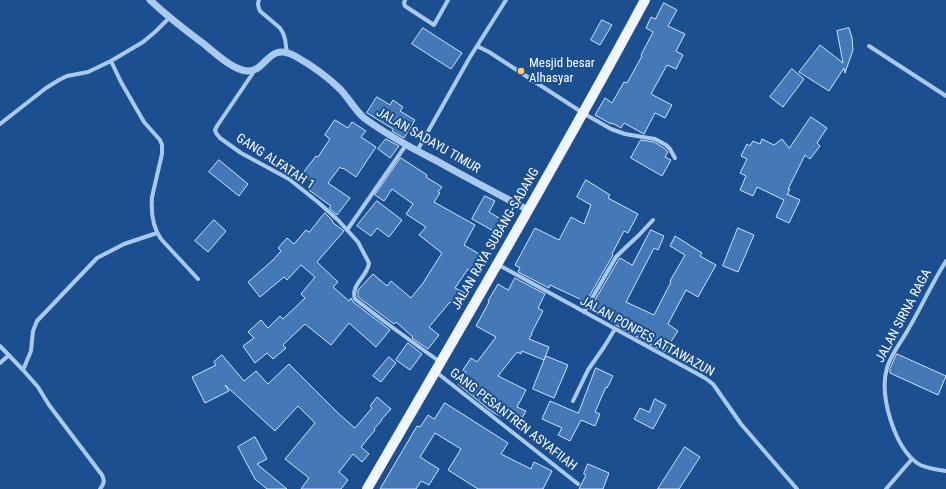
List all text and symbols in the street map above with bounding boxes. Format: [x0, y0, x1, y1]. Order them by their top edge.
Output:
place label: Mesjid besar Alhasyar [529, 56, 595, 87]
marker: Mesjid besar Alhasyar [516, 66, 526, 76]
street label: JALAN SADAYU TIMUR [373, 105, 483, 177]
street label: GANG ALFATAH 1 [233, 131, 317, 193]
street label: JALAN RAYA SUBANG-SADANG [449, 165, 543, 313]
street label: JALAN SIRNA RAGA [873, 267, 935, 365]
street label: JALAN PONPES ATTAWAZUN [577, 294, 717, 380]
street label: GANG PESANTREN ASYAFIIAH [446, 365, 580, 475]

